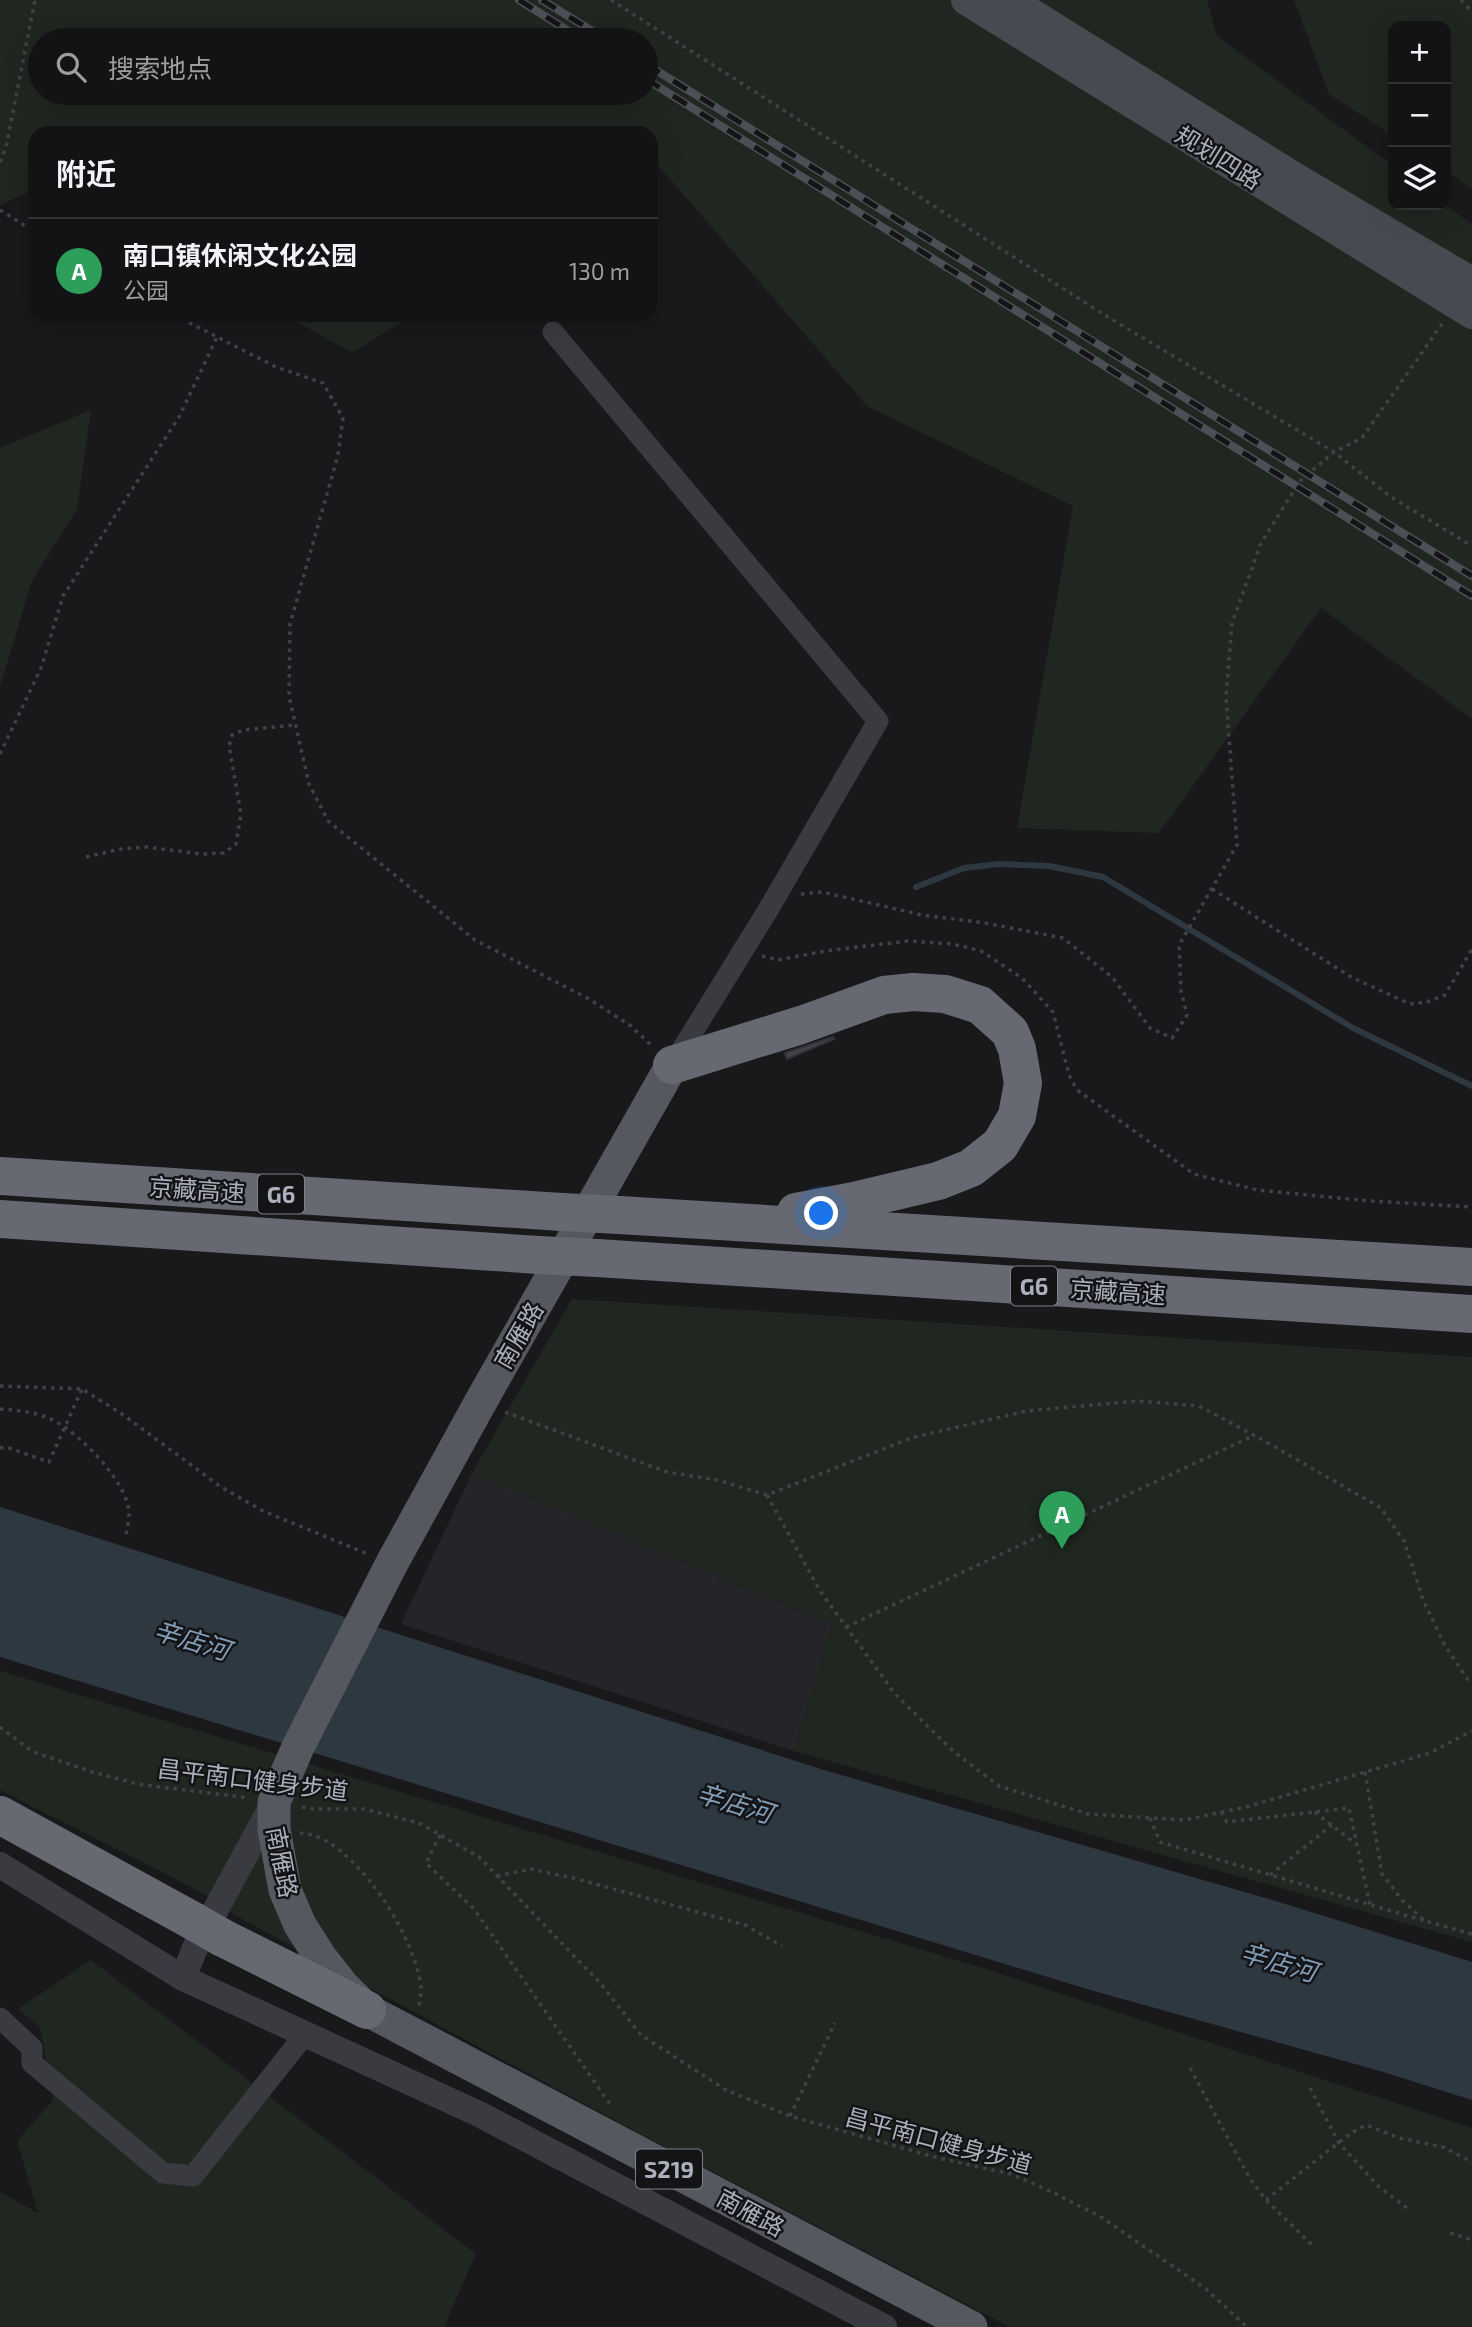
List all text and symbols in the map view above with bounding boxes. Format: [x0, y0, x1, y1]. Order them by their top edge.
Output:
map controls [1388, 21, 1451, 210]
button: + [1388, 21, 1451, 84]
search box [28, 28, 658, 105]
icon: search [52, 48, 90, 86]
text: 搜索地点 [108, 52, 212, 83]
button: − [1388, 84, 1451, 147]
street label: 规划四路 [1171, 119, 1267, 195]
button: layers [1388, 147, 1451, 210]
text: 附近 [56, 155, 116, 191]
text: 南口镇休闲文化公园 [123, 239, 357, 270]
text: A [71, 257, 87, 285]
text: 130 m [569, 257, 630, 285]
text: 公园 [123, 276, 169, 304]
street label: 京藏高速 [148, 1171, 246, 1207]
road number: G6 [258, 1175, 304, 1214]
your location [804, 1196, 838, 1230]
road number: G6 [1011, 1266, 1057, 1306]
street label: 京藏高速 [1069, 1273, 1167, 1309]
street label: 南雁路 [487, 1297, 549, 1373]
pin: A [1039, 1491, 1085, 1549]
water label: 辛店河 [150, 1613, 239, 1667]
street label: 昌平南口健身步道 [156, 1753, 350, 1805]
water label: 辛店河 [693, 1776, 782, 1830]
street label: 南雁路 [262, 1824, 304, 1900]
water label: 辛店河 [1237, 1935, 1326, 1988]
street label: 昌平南口健身步道 [843, 2101, 1035, 2179]
road number: S219 [636, 2150, 702, 2188]
street label: 南雁路 [712, 2182, 790, 2242]

